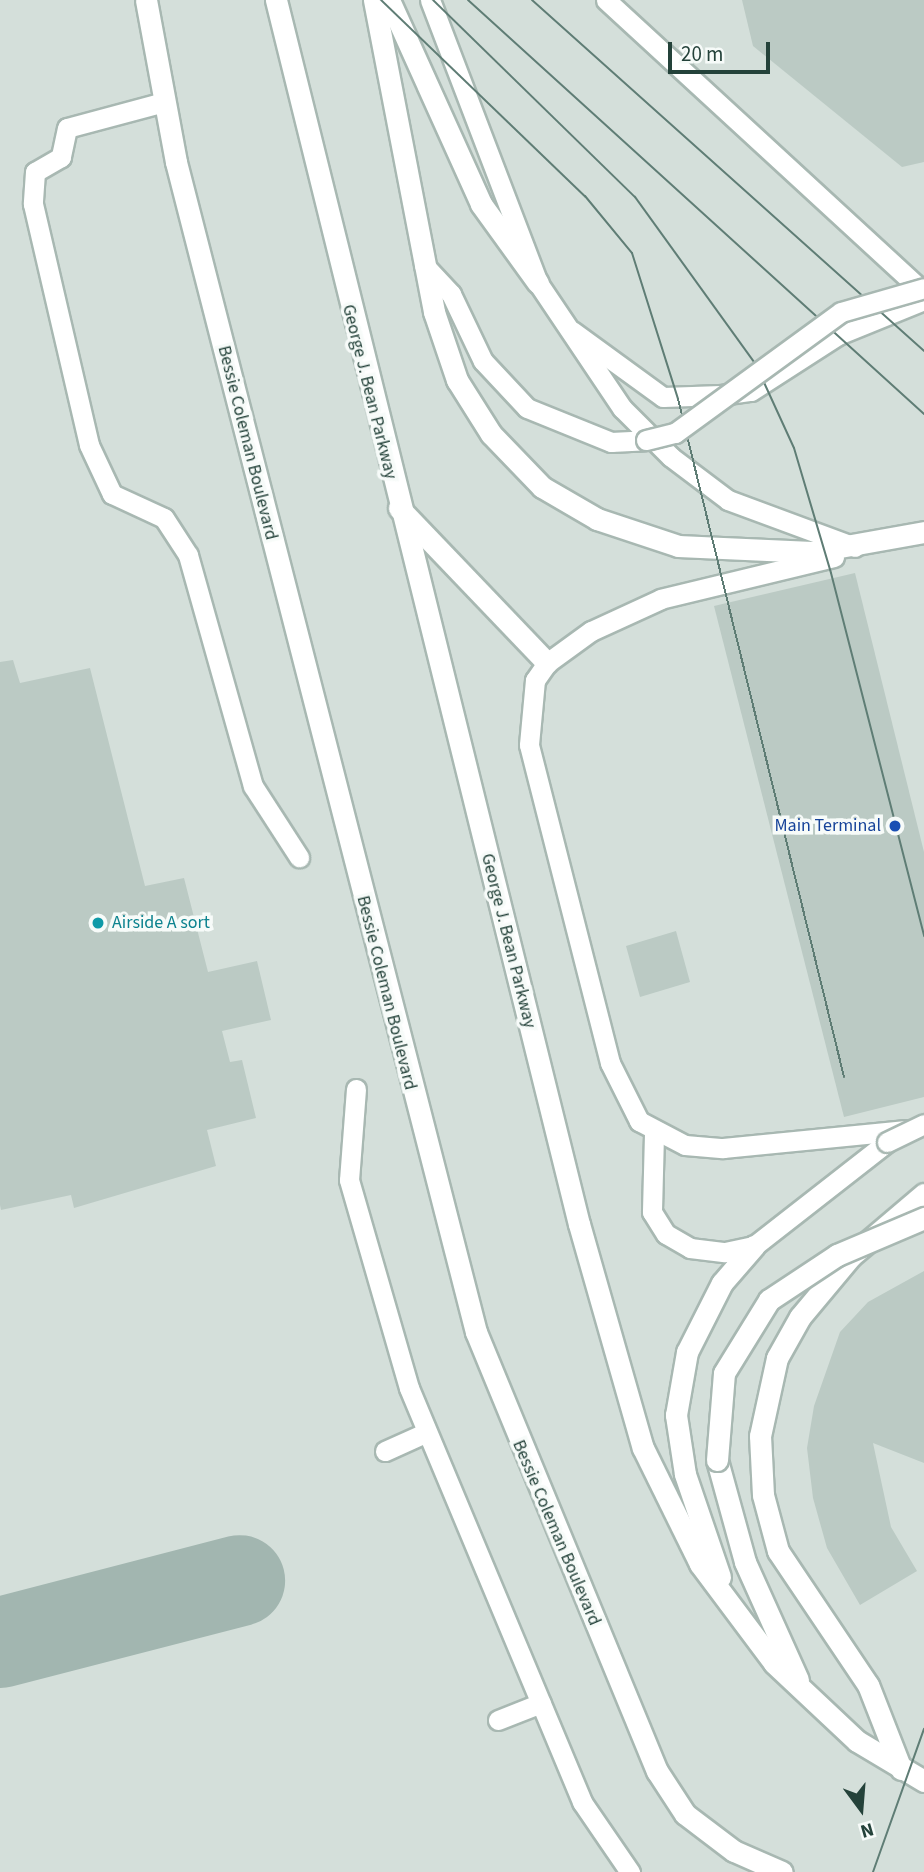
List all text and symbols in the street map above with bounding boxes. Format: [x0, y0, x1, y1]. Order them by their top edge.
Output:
scale bar [672, 28, 774, 72]
text: 20 m [681, 39, 723, 69]
street label: George J. Bean Parkway [337, 302, 401, 482]
street label: Bessie Coleman Boulevard [212, 344, 282, 542]
place label: Main Terminal [774, 815, 881, 837]
marker: Main Terminal [887, 818, 903, 834]
street label: George J. Bean Parkway [476, 851, 540, 1031]
street label: Bessie Coleman Boulevard [351, 894, 421, 1092]
place label: Airside A sort [112, 912, 210, 934]
marker: Airside A sort [90, 915, 106, 931]
street label: Bessie Coleman Boulevard [507, 1437, 605, 1629]
north arrow [826, 1774, 896, 1844]
text: N [857, 1815, 877, 1844]

